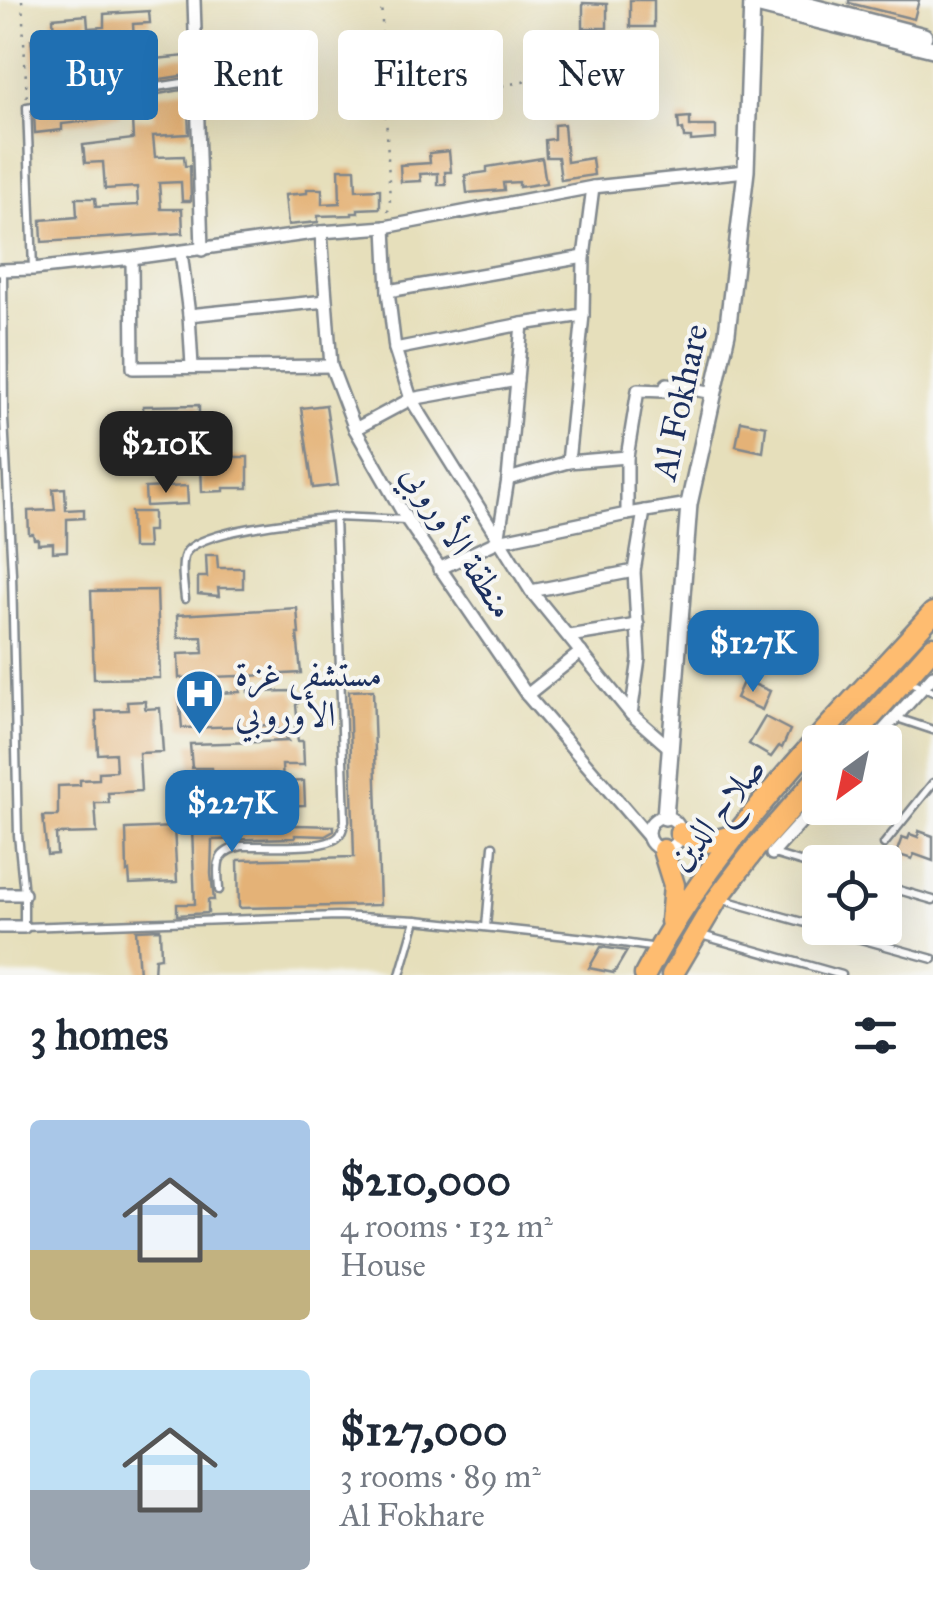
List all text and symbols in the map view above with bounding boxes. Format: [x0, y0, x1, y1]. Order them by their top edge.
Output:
chip: Buy [30, 30, 158, 120]
chip: Rent [178, 30, 318, 120]
chip: Filters [338, 30, 503, 120]
chip: New [523, 30, 659, 120]
street label: Al Fokhare [642, 320, 717, 486]
pin: $210K [96, 411, 236, 496]
text: $210K [122, 424, 210, 463]
street label: منطقة الأوروبي [386, 454, 527, 630]
pin: $127K [683, 610, 823, 695]
text: $127K [710, 623, 796, 662]
place label: مستشفى غزة الأوروبي [235, 653, 382, 743]
hospital icon: مستشفى غزة الأوروبي [174, 668, 226, 736]
north arrow [802, 725, 902, 825]
map controls [802, 725, 902, 945]
street label: صلاح الدين [657, 748, 782, 884]
pin: $227K [162, 770, 302, 855]
text: $227K [187, 783, 277, 822]
button: locate [802, 845, 902, 945]
icon: filters [848, 1008, 903, 1063]
text: 3 homes [30, 1009, 168, 1061]
text: $210,000 [340, 1155, 511, 1207]
icon: home [110, 1160, 230, 1280]
text: 4 rooms · 132 m² [340, 1207, 553, 1246]
text: House [340, 1246, 426, 1285]
text: $127,000 [340, 1405, 507, 1457]
icon: home [110, 1410, 230, 1530]
text: 3 rooms · 89 m² [340, 1457, 541, 1496]
text: Al Fokhare [340, 1496, 485, 1535]

